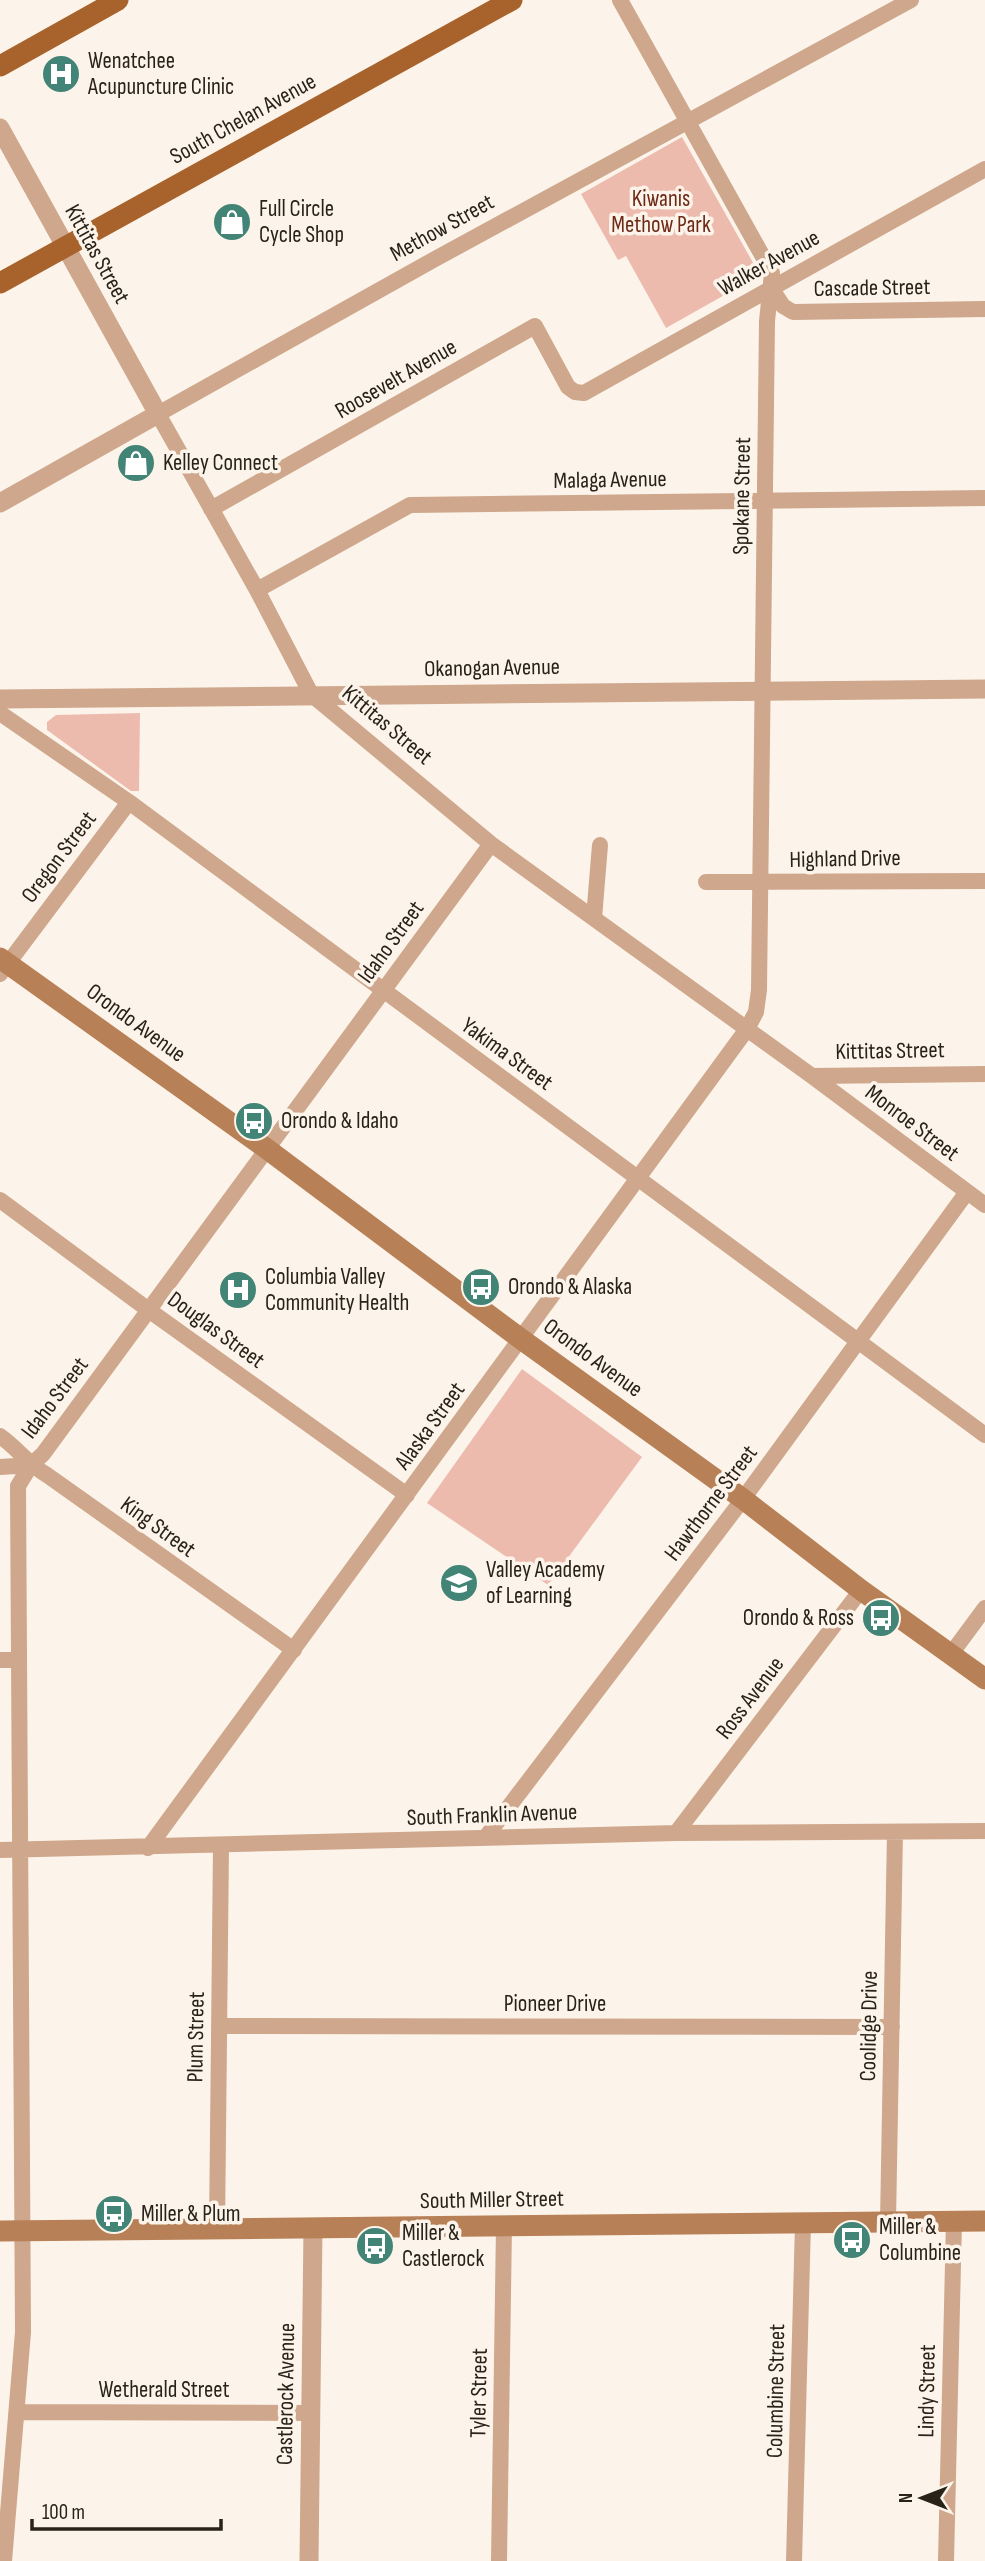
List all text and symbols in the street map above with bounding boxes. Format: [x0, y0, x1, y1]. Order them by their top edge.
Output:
place label: Wenatchee Acupuncture Clinic [87, 47, 234, 101]
hospital icon: Wenatchee Acupuncture Clinic [40, 53, 82, 95]
street label: South Chelan Avenue [165, 67, 321, 171]
park label: Kiwanis Methow Park [611, 185, 711, 239]
street label: Methow Street [385, 188, 499, 268]
place label: Full Circle Cycle Shop [259, 195, 344, 249]
street label: Kittitas Street [58, 199, 136, 309]
shop icon: Full Circle Cycle Shop [211, 201, 253, 243]
street label: Walker Avenue [713, 224, 825, 302]
street label: Cascade Street [813, 273, 931, 303]
street label: Roosevelt Avenue [330, 333, 462, 425]
street label: Spokane Street [727, 437, 757, 555]
shop icon: Kelley Connect [115, 442, 157, 484]
place label: Kelley Connect [163, 449, 278, 477]
street label: Malaga Avenue [553, 465, 667, 495]
street label: Okanogan Avenue [424, 653, 560, 683]
street label: Kittitas Street [336, 679, 438, 771]
street label: Oregon Street [15, 806, 103, 908]
street label: Highland Drive [789, 844, 901, 874]
street label: Idaho Street [352, 895, 430, 989]
street label: Orondo Avenue [81, 978, 191, 1068]
street label: Yakima Street [456, 1011, 558, 1097]
street label: Kittitas Street [835, 1036, 945, 1066]
street label: Monroe Street [860, 1079, 964, 1167]
bus stop icon: Orondo & Idaho [233, 1100, 275, 1142]
place label: Orondo & Idaho [281, 1107, 399, 1135]
place label: Columbia Valley Community Health [265, 1263, 409, 1317]
bus stop icon: Orondo & Alaska [460, 1266, 502, 1308]
hospital icon: Columbia Valley Community Health [217, 1269, 259, 1311]
place label: Orondo & Alaska [508, 1273, 632, 1301]
street label: Douglas Street [162, 1285, 270, 1375]
street label: Orondo Avenue [538, 1313, 648, 1403]
street label: Idaho Street [15, 1352, 95, 1444]
street label: Alaska Street [388, 1377, 471, 1476]
street label: Hawthorne Street [658, 1440, 764, 1566]
street label: King Street [115, 1490, 201, 1564]
place label: Valley Academy of Learning [486, 1556, 605, 1610]
school or university icon: Valley Academy of Learning [438, 1562, 480, 1604]
bus stop icon: Orondo & Ross [860, 1597, 902, 1639]
place label: Orondo & Ross [743, 1604, 854, 1632]
street label: Ross Avenue [710, 1651, 790, 1745]
street label: South Franklin Avenue [406, 1798, 578, 1832]
street label: Coolidge Drive [854, 1970, 884, 2082]
street label: Pioneer Drive [504, 1990, 606, 2018]
street label: Plum Street [181, 1991, 211, 2083]
street label: South Miller Street [420, 2185, 564, 2215]
bus stop icon: Miller & Plum [93, 2193, 135, 2235]
place label: Miller & Plum [141, 2200, 241, 2228]
place label: Miller & Columbine [879, 2213, 961, 2267]
place label: Miller & Castlerock [402, 2219, 484, 2273]
bus stop icon: Miller & Columbine [831, 2219, 873, 2261]
bus stop icon: Miller & Castlerock [354, 2225, 396, 2267]
street label: Castlerock Avenue [271, 2323, 301, 2465]
street label: Columbine Street [761, 2324, 791, 2458]
street label: Lindy Street [912, 2344, 942, 2438]
street label: Tyler Street [464, 2348, 494, 2438]
street label: Wetherald Street [98, 2376, 230, 2404]
north arrow [887, 2463, 957, 2533]
scale bar [32, 2488, 220, 2532]
text: N [895, 2493, 918, 2503]
text: 100 m [42, 2500, 85, 2525]

